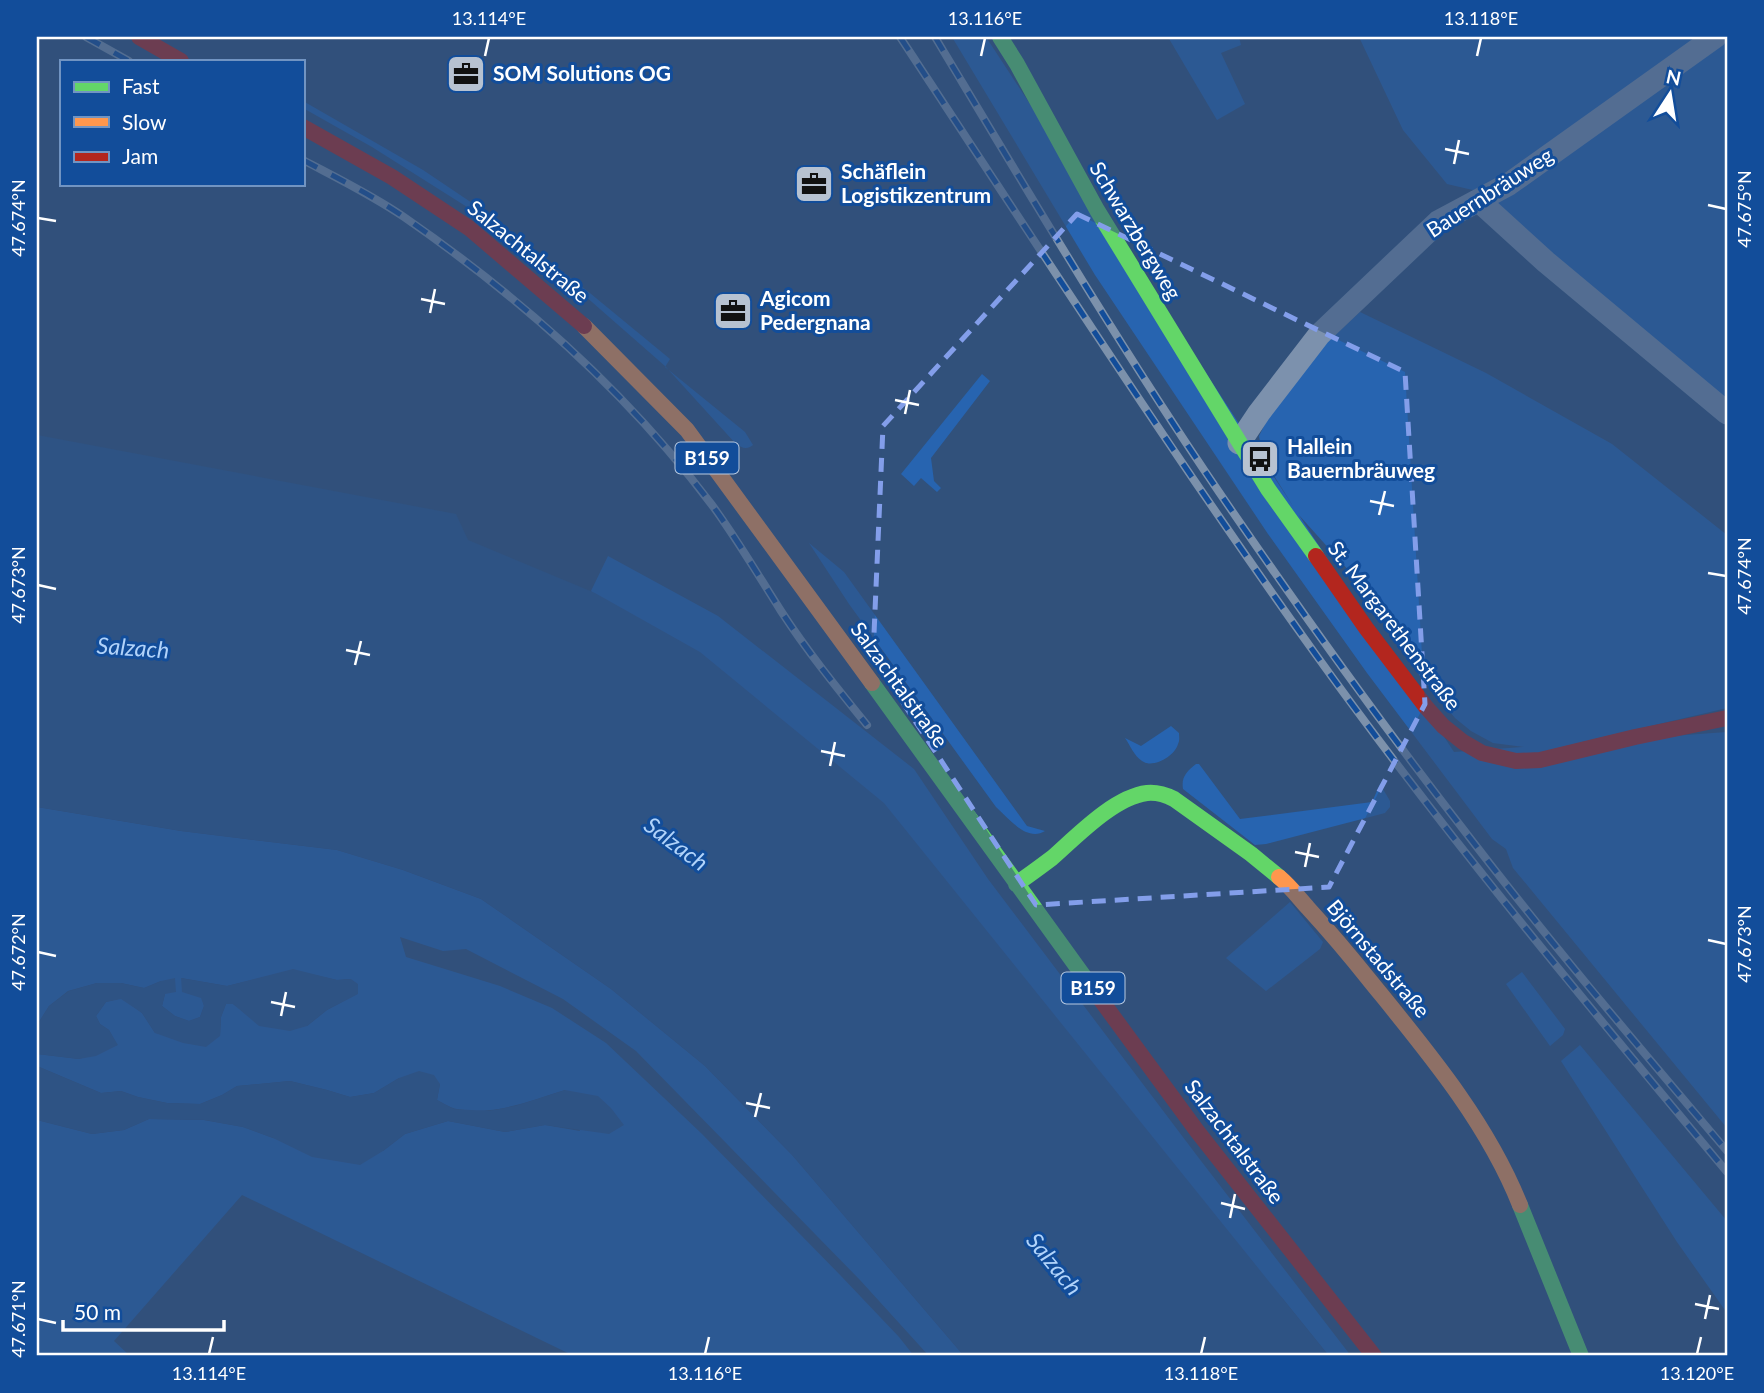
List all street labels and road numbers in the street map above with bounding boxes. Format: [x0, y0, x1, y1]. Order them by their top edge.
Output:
street label: Bauernbräuweg [1421, 142, 1557, 242]
street label: Schwarzbergweg [1085, 157, 1187, 304]
street label: Salzachtalstraße [463, 194, 595, 307]
road number: B159 [676, 442, 738, 474]
street label: St. Margarethenstraße [1323, 536, 1467, 715]
street label: Salzachtalstraße [846, 617, 954, 752]
street label: Björnstadstraße [1323, 894, 1436, 1022]
road number: B159 [1062, 972, 1124, 1004]
street label: Salzachtalstraße [1180, 1074, 1290, 1208]

